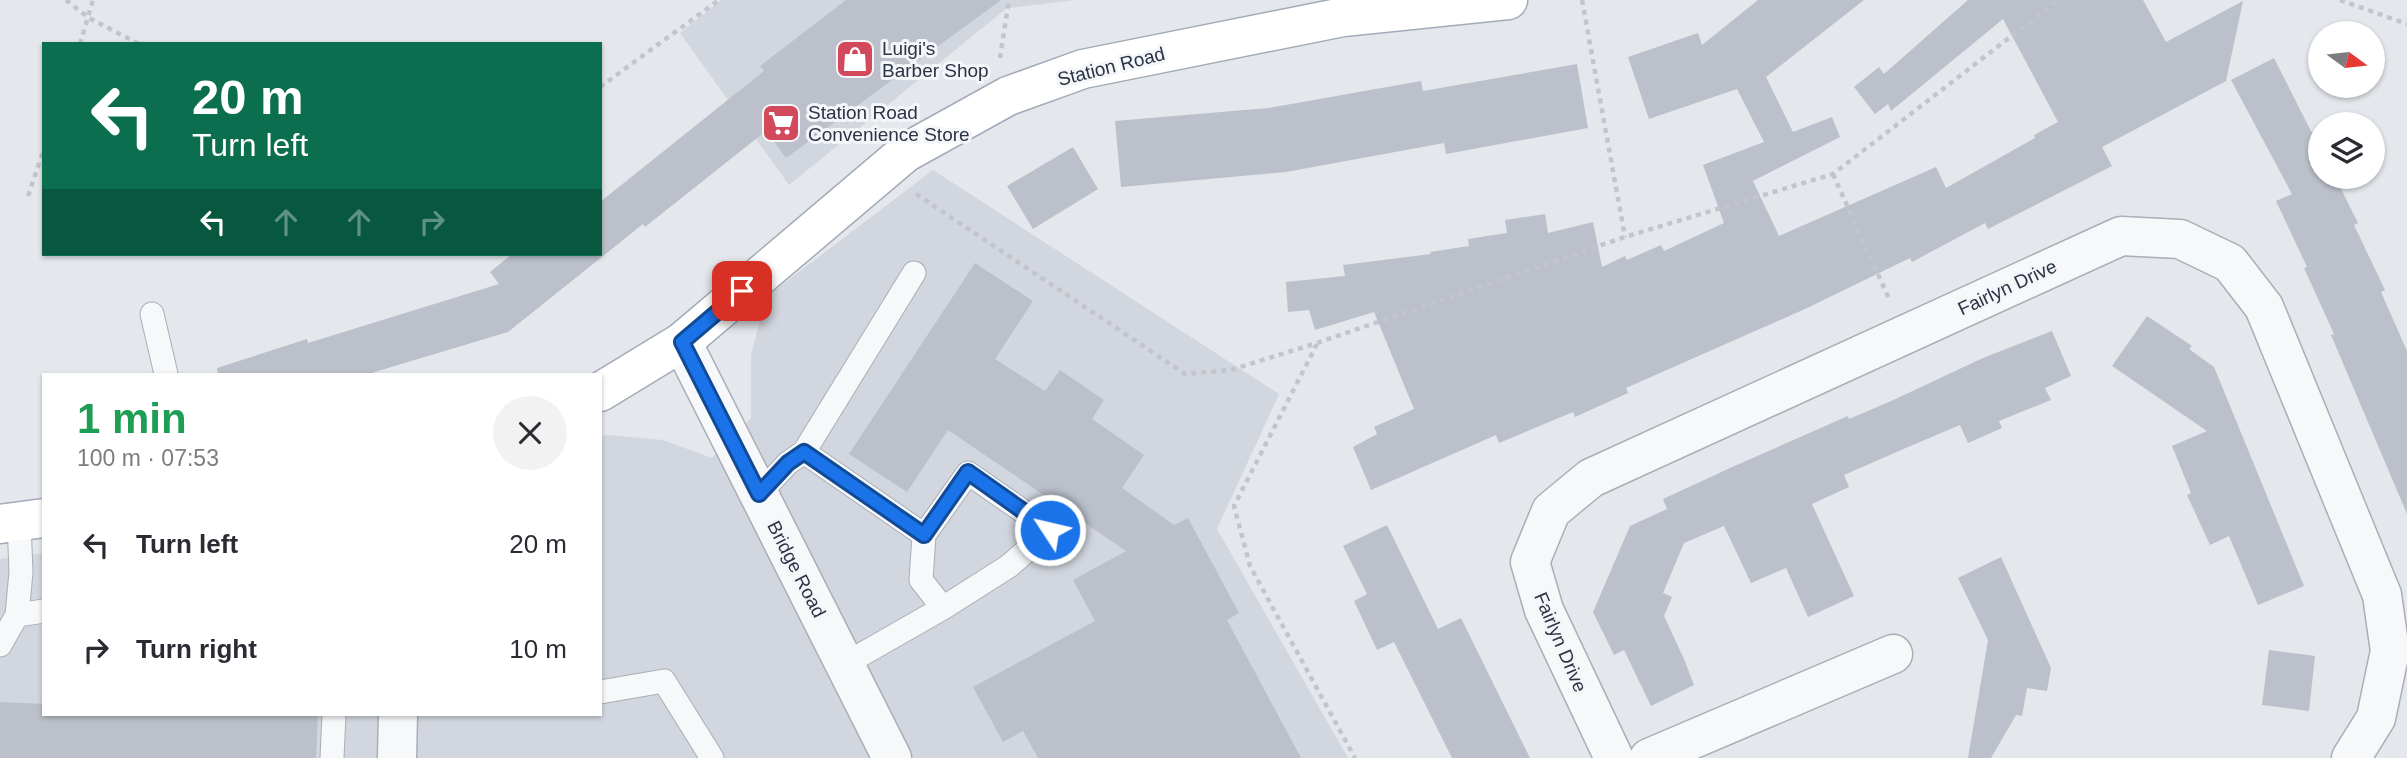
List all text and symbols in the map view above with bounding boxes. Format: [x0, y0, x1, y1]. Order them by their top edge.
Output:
north arrow [2308, 21, 2385, 98]
map controls [2308, 21, 2385, 189]
shop icon: Luigi's Barber Shop [834, 38, 876, 80]
place label: Luigi's Barber Shop [882, 38, 989, 81]
street label: Station Road [1055, 43, 1167, 90]
icon: left [77, 70, 168, 161]
text: 20 m [192, 70, 304, 124]
supermarket icon: Station Road Convenience Store [760, 102, 802, 144]
place label: Station Road Convenience Store [808, 102, 970, 145]
button: layers [2308, 112, 2385, 189]
text: Turn left [192, 127, 308, 163]
icon: left [194, 203, 232, 241]
icon: ahead [267, 203, 305, 241]
icon: ahead [340, 203, 378, 241]
icon: right [413, 203, 451, 241]
street label: Fairlyn Drive [1954, 255, 2060, 320]
pin [712, 261, 772, 321]
icon: arrive [723, 272, 761, 310]
text: 1 min [77, 395, 187, 442]
button: close [493, 396, 567, 470]
text: 100 m · 07:53 [77, 445, 219, 471]
position arrow [1013, 493, 1087, 567]
street label: Bridge Road [763, 517, 830, 621]
icon: left [77, 526, 115, 564]
text: Turn left [136, 529, 238, 559]
text: 20 m [509, 529, 567, 559]
street label: Fairlyn Drive [1530, 589, 1591, 695]
icon: right [77, 631, 115, 669]
text: Turn right [136, 634, 257, 664]
text: 10 m [509, 634, 567, 664]

